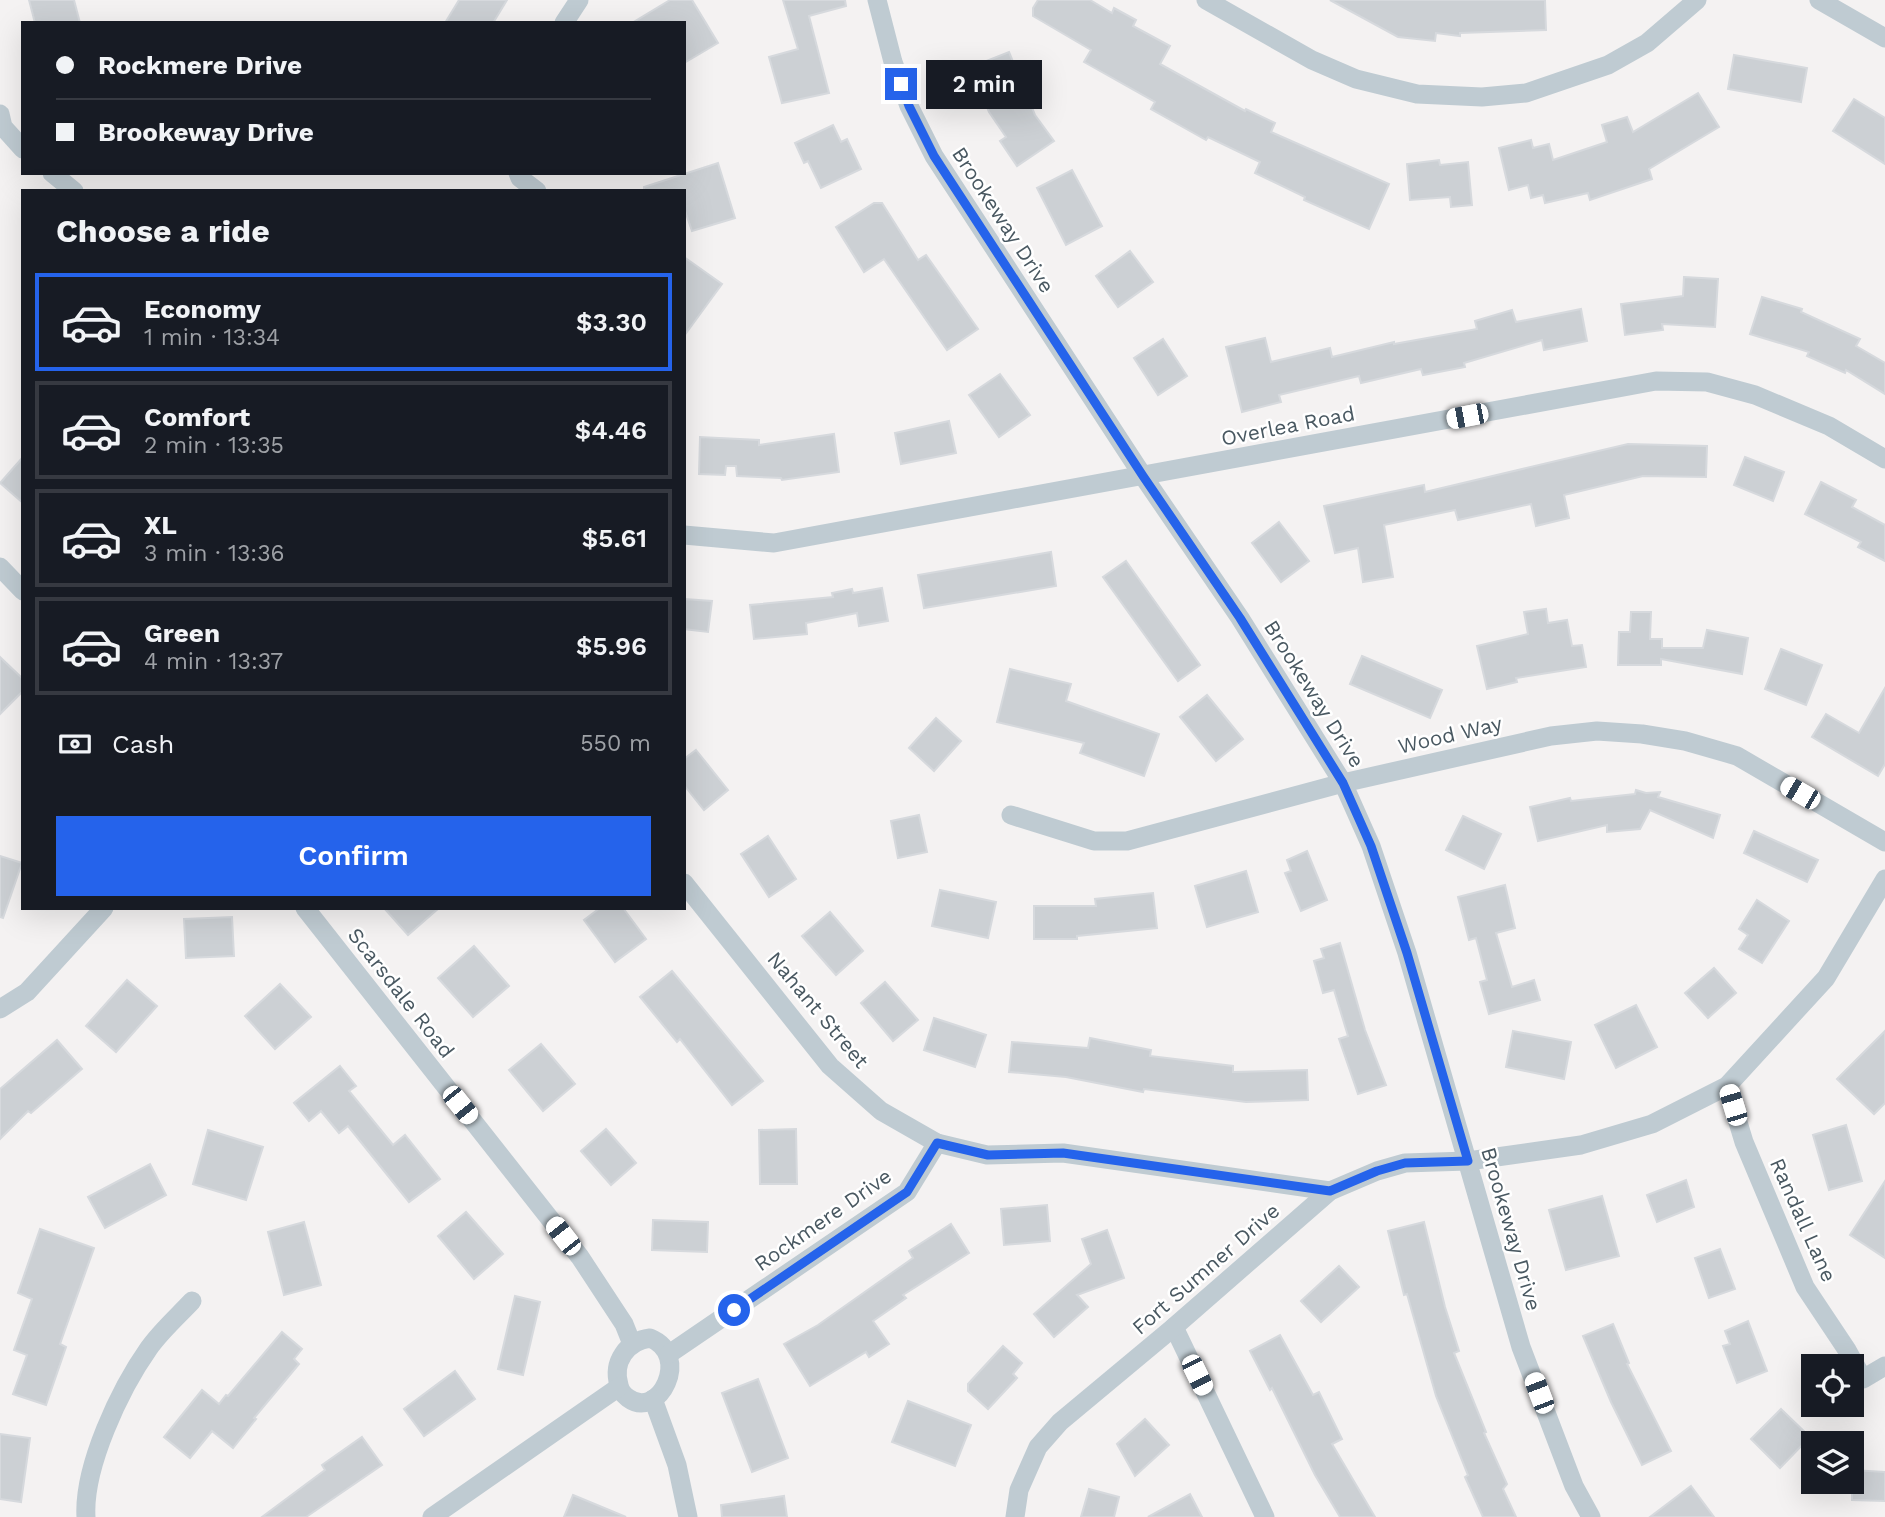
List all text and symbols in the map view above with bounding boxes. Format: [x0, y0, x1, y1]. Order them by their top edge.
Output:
text: Rockmere Drive [98, 50, 302, 80]
callout: 2 min [926, 60, 1041, 108]
route end [885, 68, 917, 100]
text: 2 min [952, 71, 1016, 98]
text: Brookeway Drive [98, 117, 314, 147]
street label: Brookeway Drive [947, 142, 1060, 297]
text: Choose a ride [56, 212, 270, 250]
icon: car [60, 291, 123, 354]
text: Economy [144, 294, 261, 324]
text: $3.30 [576, 307, 647, 337]
text: 1 min · 13:34 [144, 324, 280, 351]
icon: car [60, 399, 123, 462]
street label: Overlea Road [1219, 400, 1357, 451]
text: Comfort [144, 402, 250, 432]
car [1445, 402, 1490, 430]
text: $4.46 [575, 415, 647, 445]
text: 2 min · 13:35 [144, 432, 284, 459]
icon: car [60, 507, 123, 570]
text: XL [144, 510, 177, 540]
text: $5.61 [582, 523, 647, 553]
text: 3 min · 13:36 [144, 540, 285, 567]
icon: car [60, 615, 123, 678]
street label: Brookeway Drive [1259, 616, 1370, 772]
text: Green [144, 618, 220, 648]
text: $5.96 [576, 631, 647, 661]
text: 4 min · 13:37 [144, 648, 283, 675]
street label: Wood Way [1395, 710, 1504, 759]
icon: cash [56, 725, 94, 763]
text: Cash [112, 729, 174, 759]
text: 550 m [580, 730, 651, 757]
car [1777, 773, 1824, 813]
button: Confirm [56, 816, 651, 896]
street label: Scarsdale Road [343, 923, 460, 1063]
street label: Nahant Street [762, 946, 874, 1073]
car [439, 1082, 482, 1128]
car [1717, 1082, 1750, 1128]
street label: Brookeway Drive [1476, 1144, 1547, 1313]
street label: Randall Lane [1765, 1154, 1842, 1286]
street label: Rockmere Drive [749, 1163, 896, 1276]
street label: Fort Sumner Drive [1127, 1198, 1284, 1339]
car [542, 1213, 585, 1259]
route start [718, 1294, 750, 1326]
car [1179, 1352, 1216, 1398]
map controls [1801, 1354, 1864, 1494]
button: locate [1801, 1354, 1864, 1417]
car [1522, 1370, 1557, 1416]
button: layers [1801, 1431, 1864, 1494]

